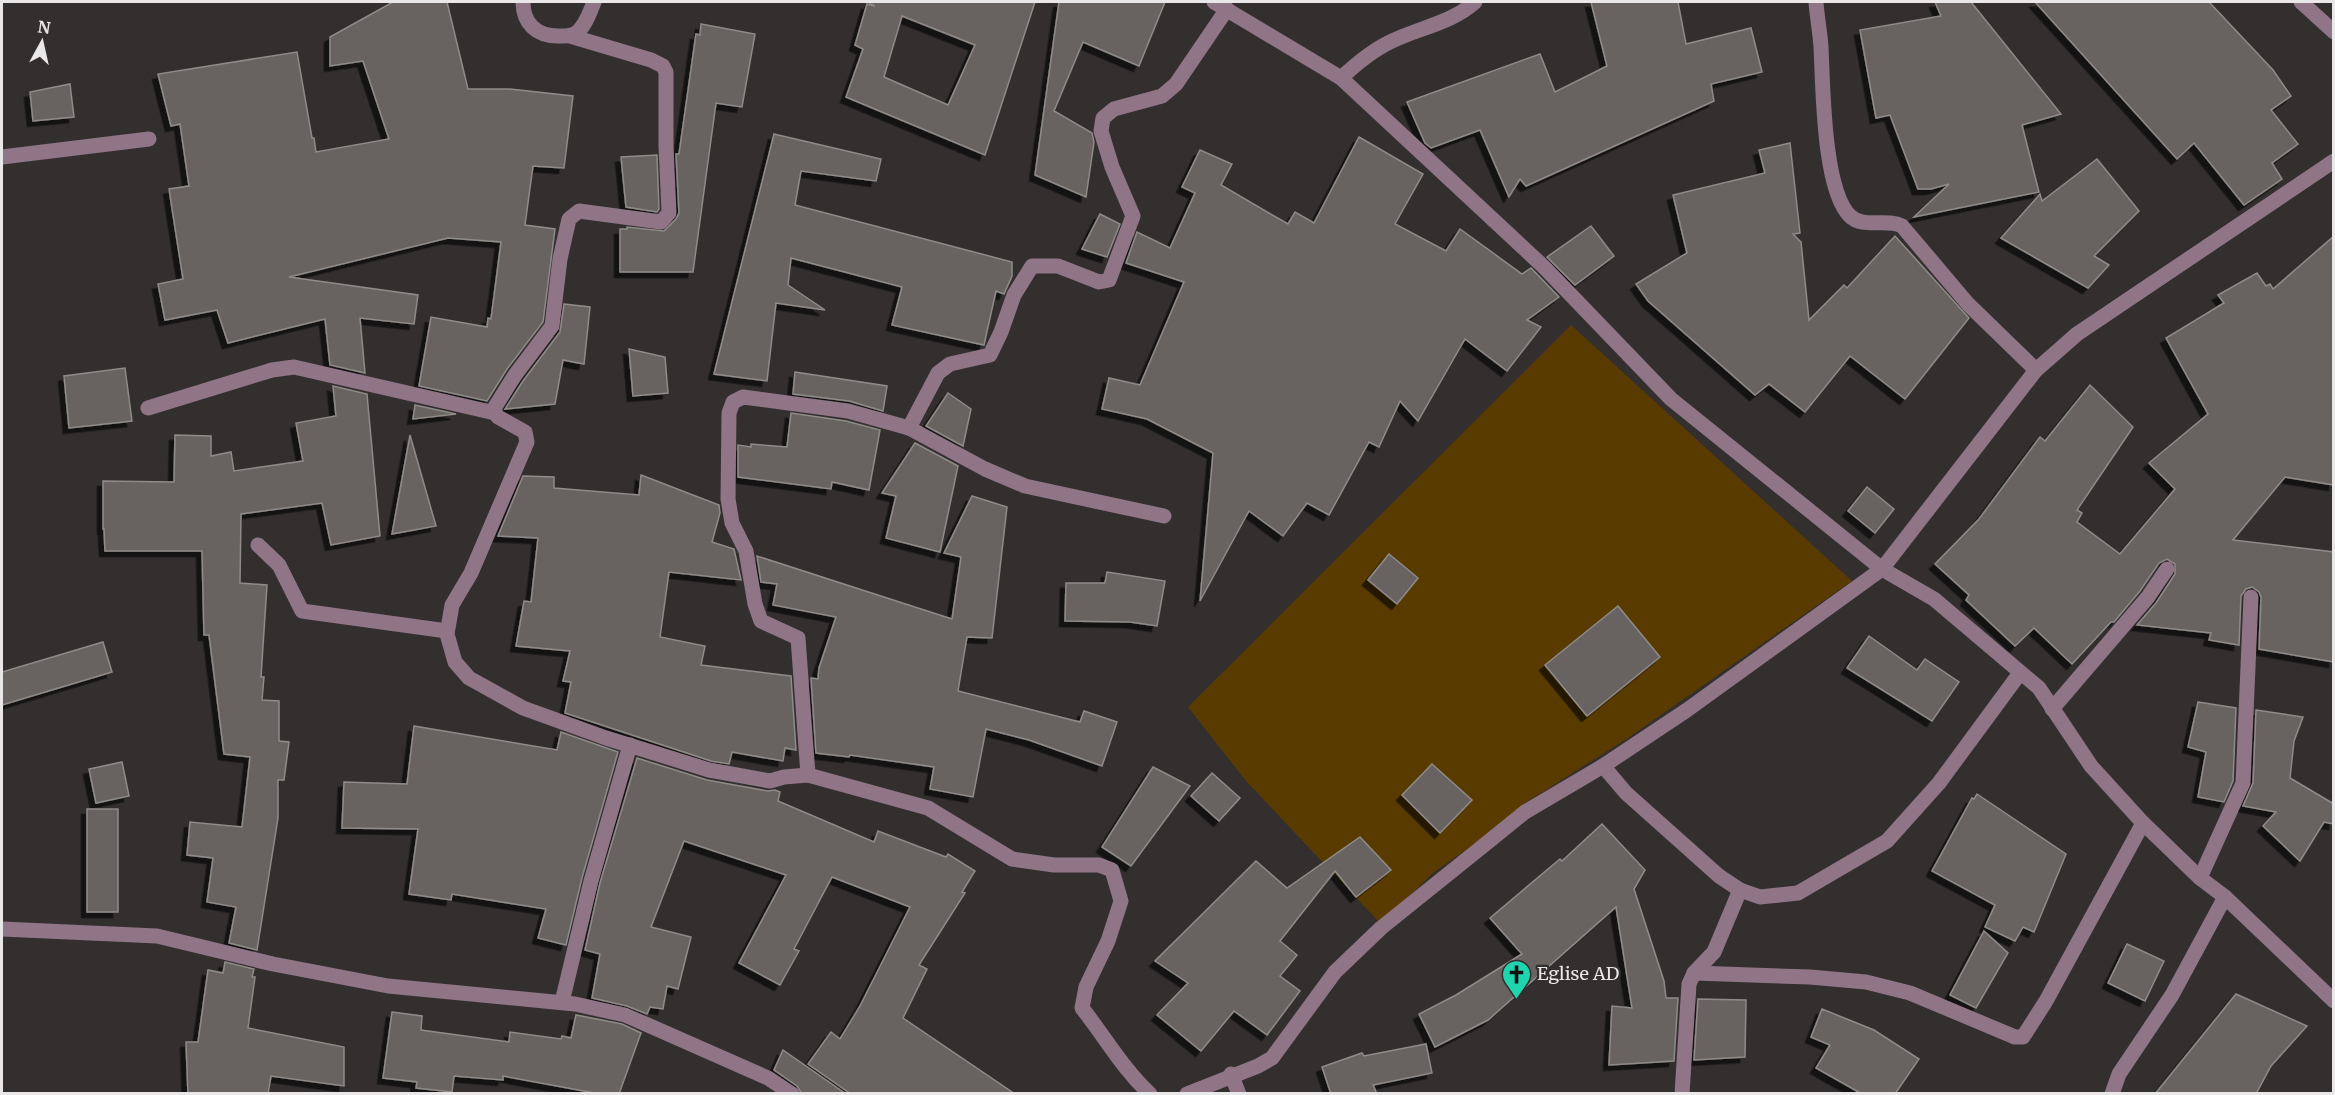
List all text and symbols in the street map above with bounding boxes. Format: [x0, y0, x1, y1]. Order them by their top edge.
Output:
north arrow [12, 12, 72, 72]
text: N [36, 16, 52, 38]
church icon: Eglise AD [1500, 958, 1532, 1000]
place label: Eglise AD [1537, 962, 1619, 985]

